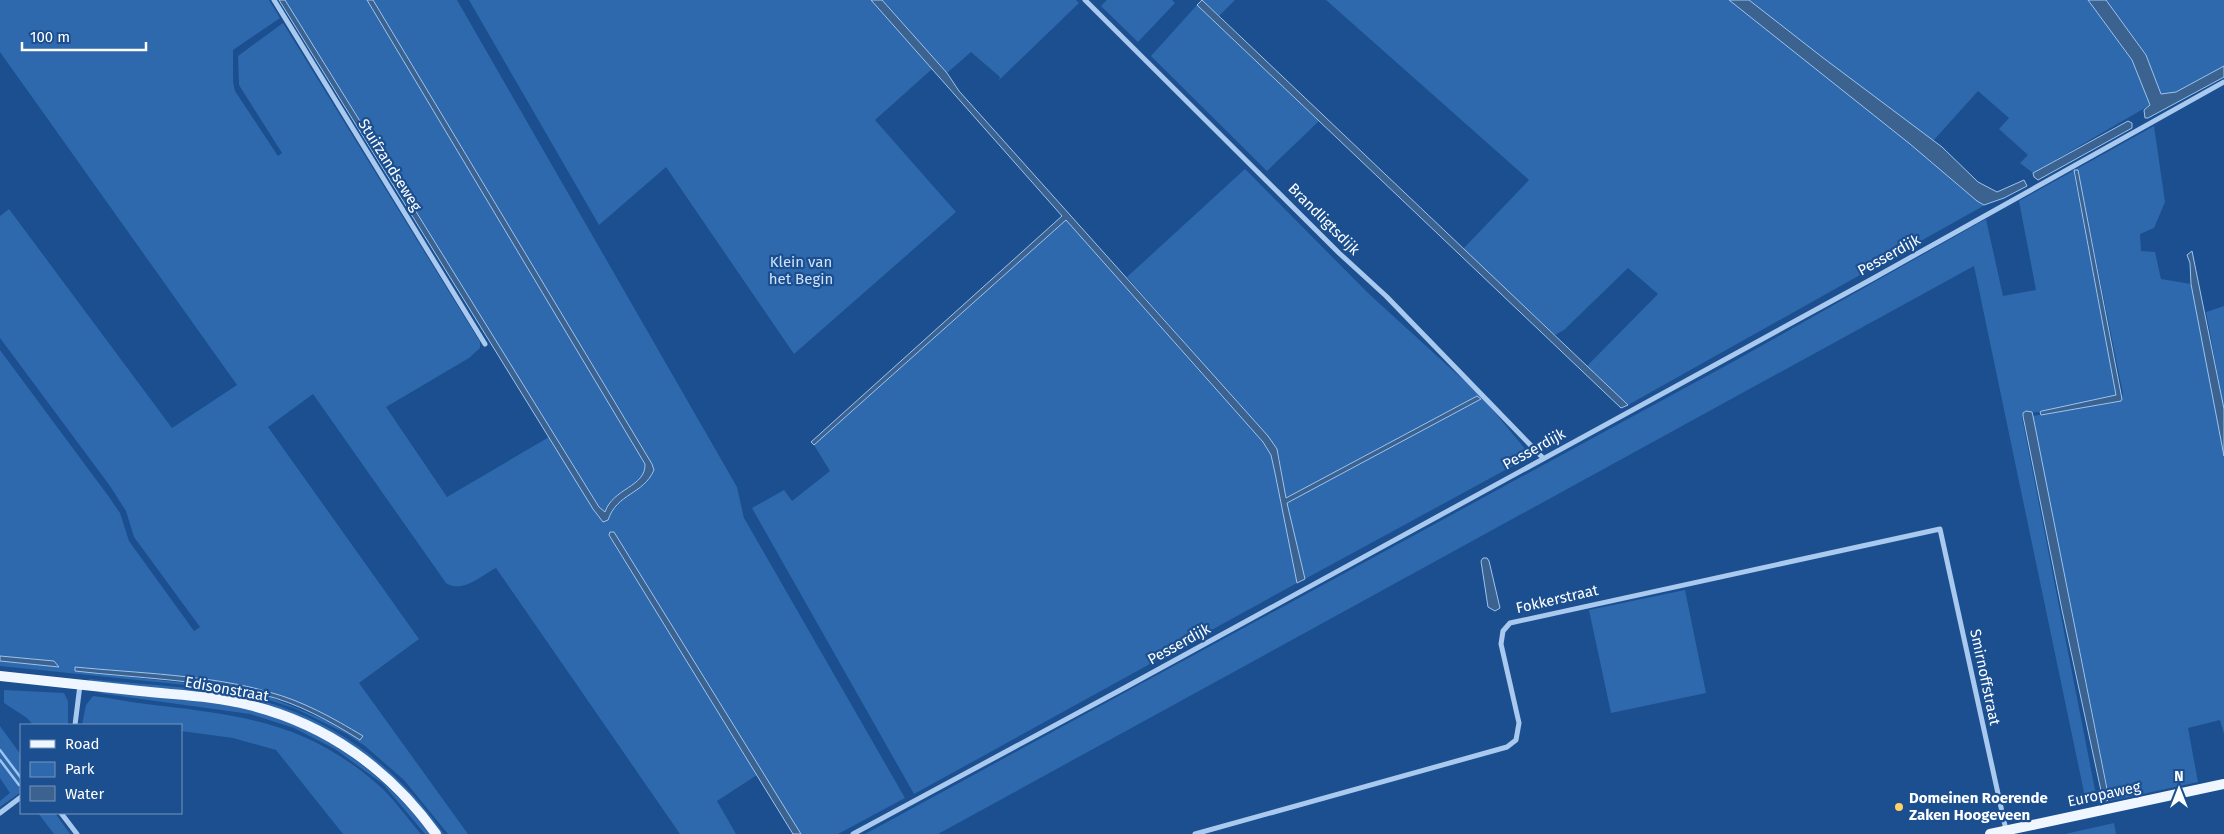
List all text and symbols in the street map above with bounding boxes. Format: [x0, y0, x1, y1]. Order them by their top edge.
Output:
scale bar [22, 20, 146, 52]
text: 100 m [30, 28, 70, 46]
street label: Stuifzandseweg [354, 115, 426, 215]
street label: Brandligtsdijk [1284, 179, 1364, 259]
street label: Pesserdijk [1855, 230, 1924, 280]
park label: Klein van het Begin [769, 253, 833, 288]
street label: Pesserdijk [1500, 424, 1569, 474]
street label: Fokkerstraat [1514, 581, 1600, 617]
street label: Pesserdijk [1145, 619, 1214, 669]
street label: Smirnoffstraat [1966, 627, 2004, 727]
street label: Edisonstraat [184, 673, 271, 705]
legend [20, 724, 182, 814]
text: Road [65, 735, 100, 753]
text: Park [65, 760, 95, 778]
north arrow [2154, 764, 2204, 814]
text: N [2174, 768, 2184, 785]
street label: Europaweg [2066, 777, 2142, 811]
text: Water [65, 785, 104, 803]
place label: Domeinen Roerende Zaken Hoogeveen [1909, 789, 2048, 824]
marker: Domeinen Roerende Zaken Hoogeveen [1893, 801, 1905, 813]

